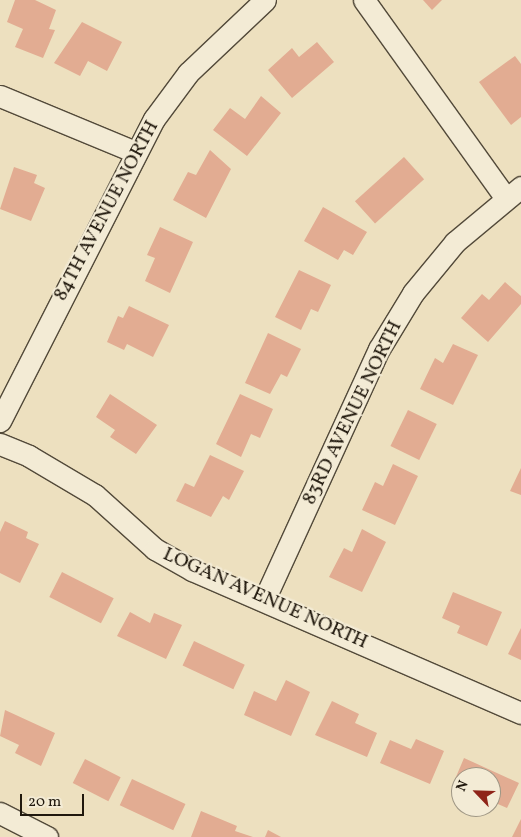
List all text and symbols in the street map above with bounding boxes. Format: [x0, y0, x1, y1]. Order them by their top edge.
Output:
street label: 84TH AVENUE NORTH [49, 117, 165, 305]
street label: 83RD AVENUE NORTH [298, 317, 408, 509]
street label: LOGAN AVENUE NORTH [159, 543, 371, 655]
north arrow [451, 767, 501, 817]
text: N [452, 778, 473, 795]
scale bar [22, 784, 86, 816]
text: 20 m [28, 792, 61, 813]

